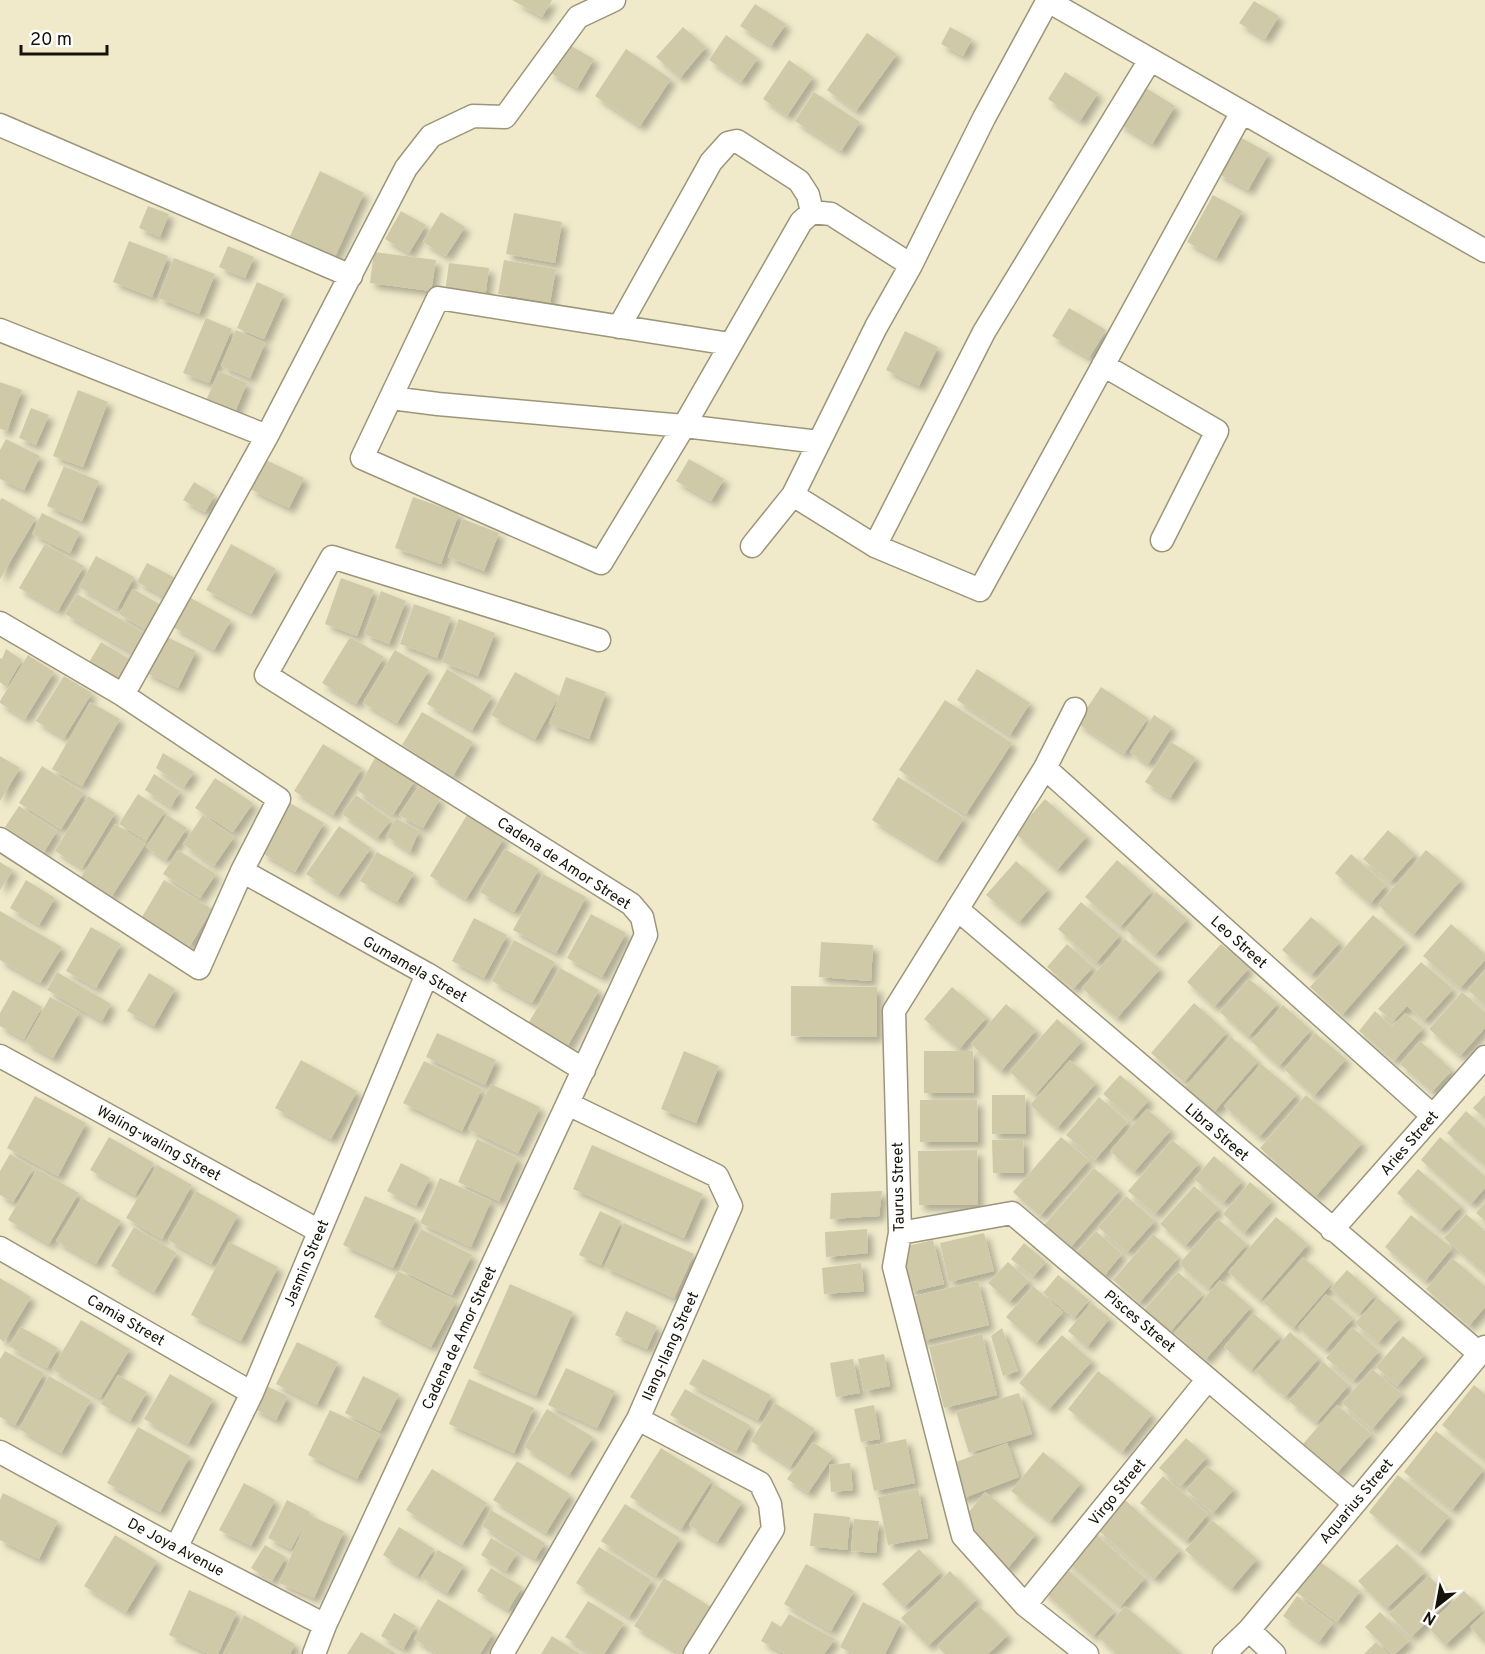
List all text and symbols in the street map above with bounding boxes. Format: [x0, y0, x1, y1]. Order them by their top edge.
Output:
scale bar [21, 18, 106, 56]
text: 20 m [30, 29, 72, 52]
street label: Cadena de Amor Street [493, 814, 634, 915]
street label: Leo Street [1206, 913, 1270, 974]
street label: Gumamela Street [359, 933, 470, 1008]
street label: Libra Street [1180, 1100, 1252, 1166]
street label: Waling-waling Street [93, 1102, 224, 1186]
street label: Aries Street [1377, 1108, 1443, 1180]
street label: Taurus Street [889, 1142, 910, 1232]
street label: Jasmin Street [280, 1217, 334, 1310]
street label: Cadena de Amor Street [419, 1264, 502, 1413]
street label: Pisces Street [1099, 1287, 1179, 1358]
street label: Ilang-Ilang Street [639, 1289, 704, 1404]
street label: Camia Street [83, 1291, 168, 1351]
street label: Virgo Street [1085, 1456, 1151, 1530]
street label: Aquarius Street [1316, 1456, 1398, 1548]
street label: De Joya Avenue [124, 1515, 227, 1582]
north arrow [1407, 1576, 1467, 1636]
text: N [1420, 1606, 1440, 1629]

